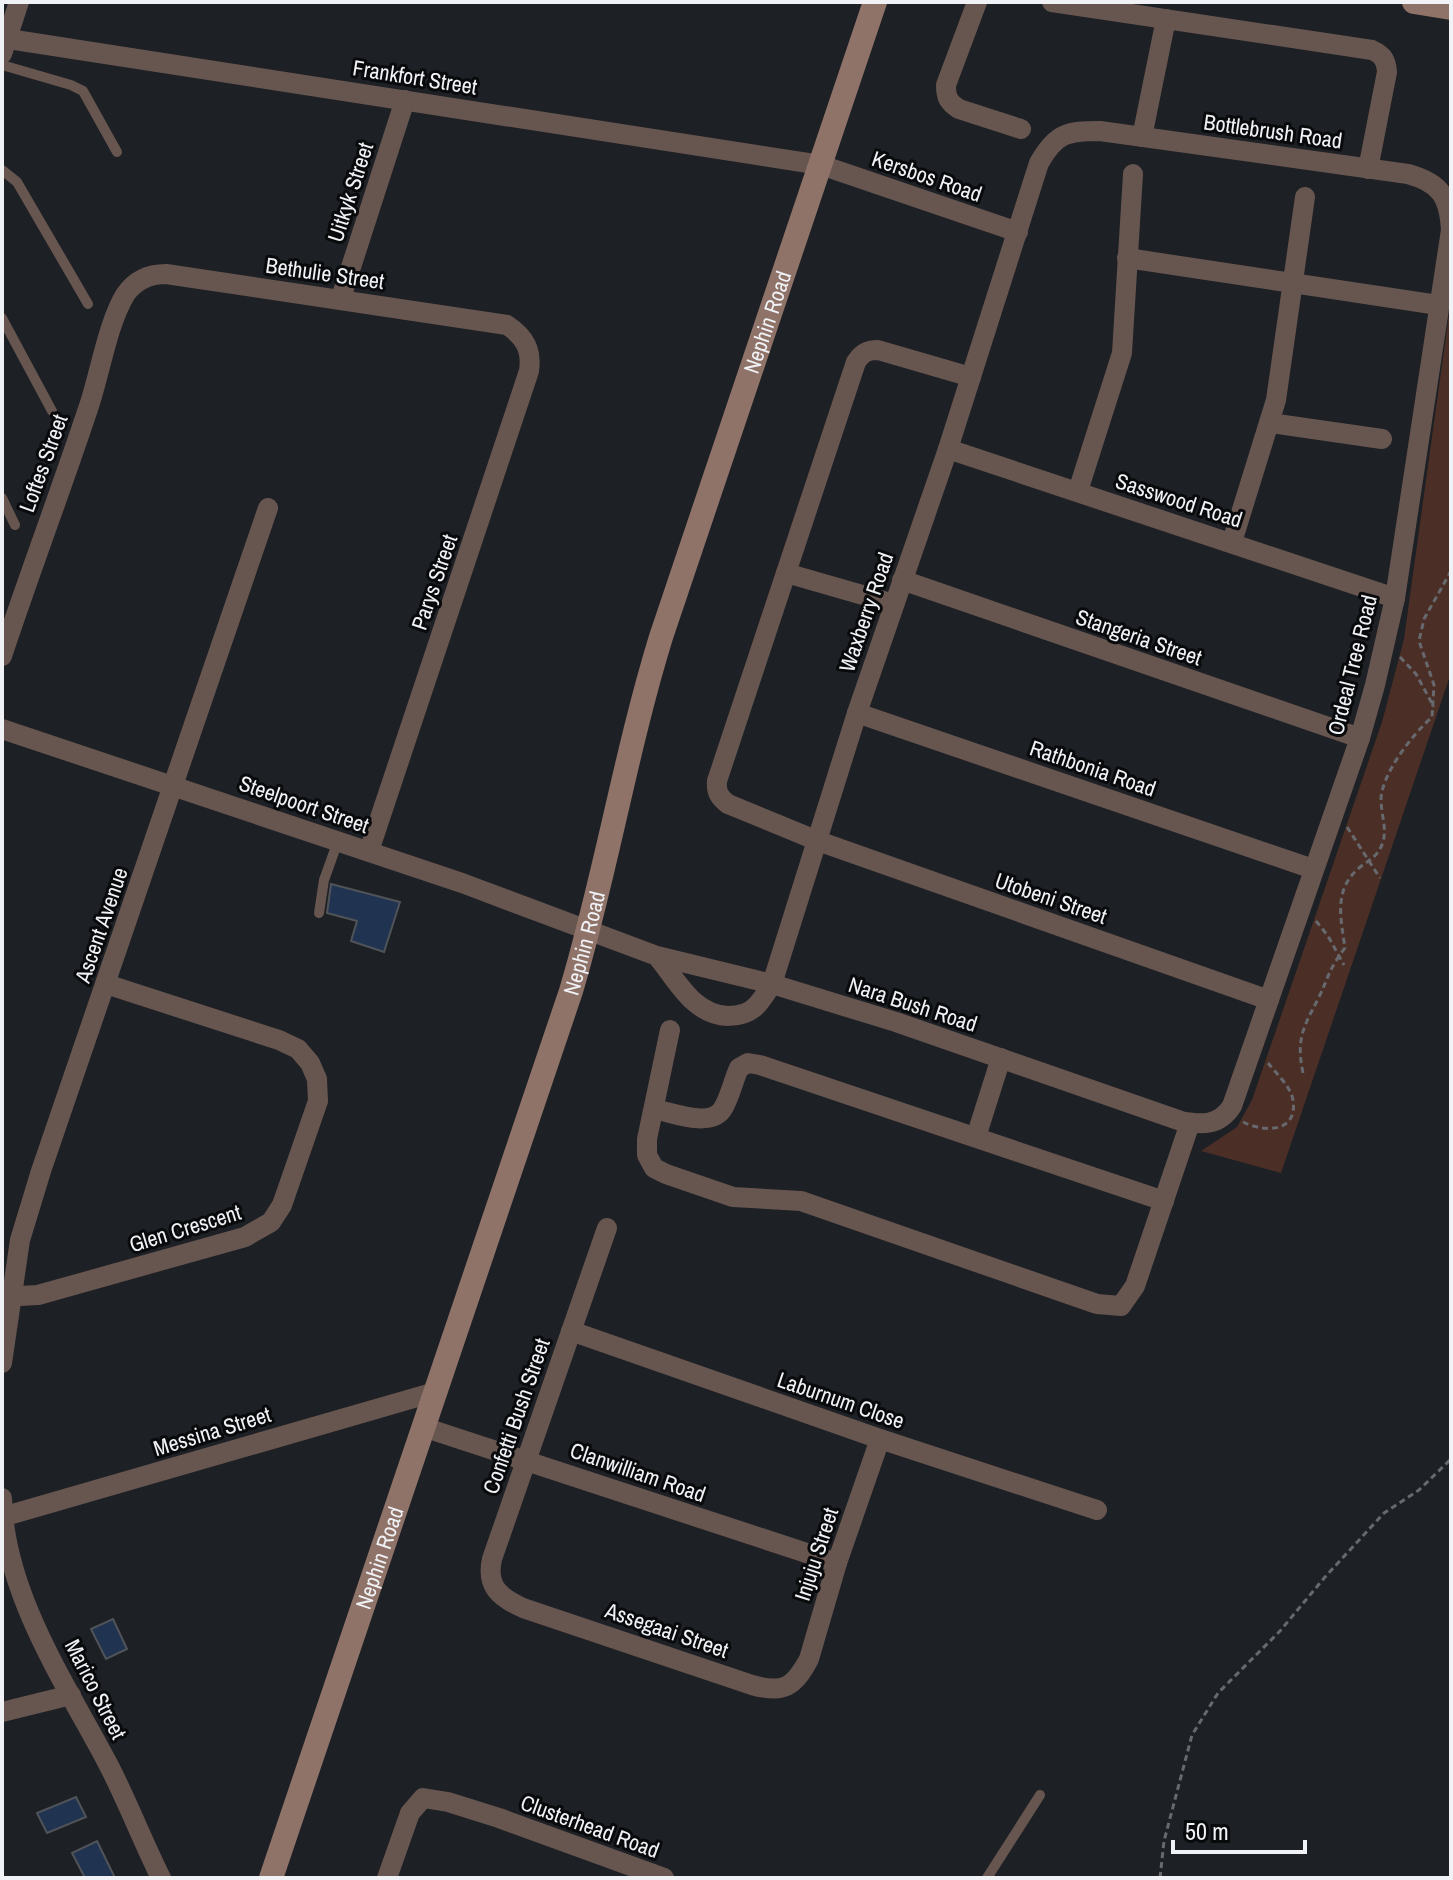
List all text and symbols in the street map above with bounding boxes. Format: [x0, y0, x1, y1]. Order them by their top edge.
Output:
street label: Frankfort Street [351, 52, 479, 102]
street label: Bottlebrush Road [1202, 106, 1344, 156]
street label: Uitkyk Street [320, 138, 380, 246]
street label: Kersbos Road [868, 143, 986, 209]
street label: Bethulie Street [264, 250, 386, 296]
street label: Nephin Road [736, 267, 798, 377]
street label: Loftes Street [11, 410, 75, 516]
street label: Sasswood Road [1112, 465, 1246, 535]
street label: Parys Street [404, 530, 464, 634]
street label: Waxberry Road [832, 548, 900, 676]
street label: Ordeal Tree Road [1320, 592, 1384, 738]
street label: Stangeria Street [1072, 601, 1206, 673]
street label: Rathbonia Road [1026, 732, 1160, 804]
street label: Steelpoort Street [235, 768, 373, 840]
street label: Ascent Avenue [67, 863, 135, 988]
street label: Utobeni Street [991, 865, 1111, 931]
street label: Nephin Road [556, 888, 612, 999]
street label: Nara Bush Road [845, 969, 981, 1039]
street label: Glen Crescent [125, 1197, 245, 1259]
street label: Confetti Bush Street [475, 1334, 557, 1498]
street label: Laburnum Close [774, 1364, 908, 1436]
street label: Messina Street [150, 1399, 274, 1463]
street label: Clanwilliam Road [566, 1435, 710, 1509]
street label: Nephin Road [348, 1503, 411, 1613]
street label: Injuju Street [787, 1504, 845, 1604]
street label: Assegaai Street [600, 1595, 733, 1665]
street label: Marico Street [58, 1634, 134, 1744]
street label: Clusterhead Road [517, 1787, 663, 1865]
scale bar [1173, 1804, 1305, 1854]
text: 50 m [1185, 1815, 1229, 1847]

